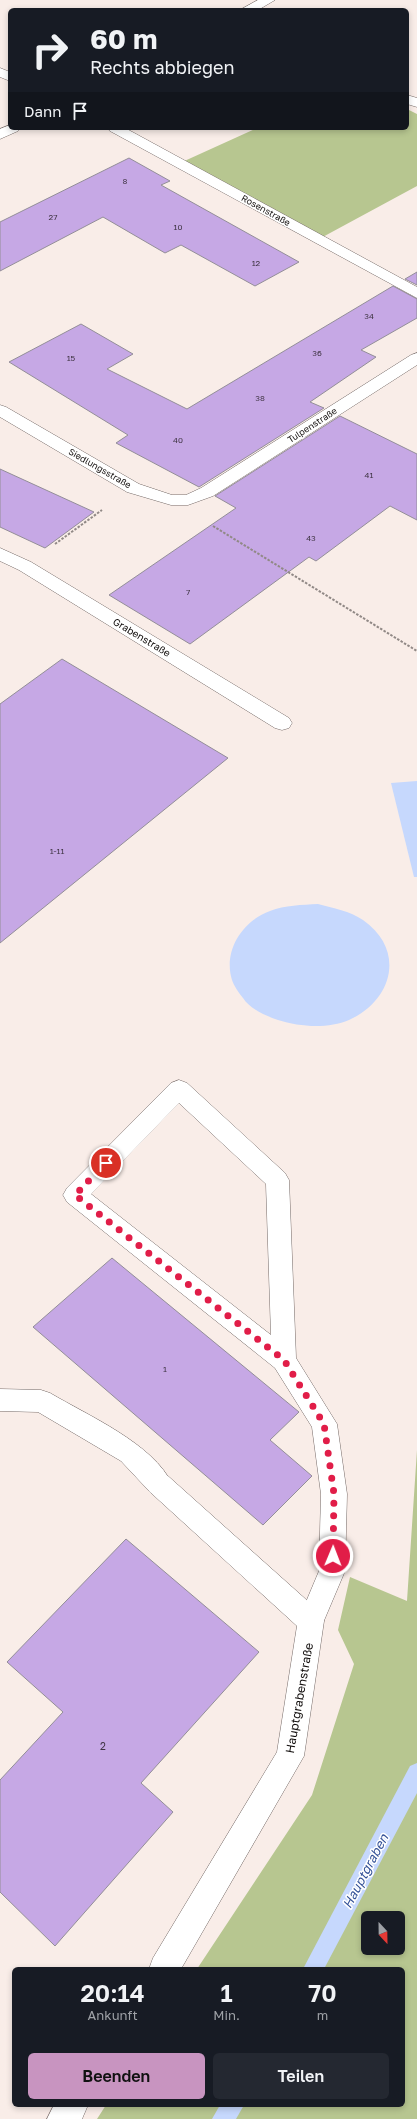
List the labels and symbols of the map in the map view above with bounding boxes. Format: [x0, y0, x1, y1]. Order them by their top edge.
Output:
house number: 8 [123, 176, 128, 186]
street label: Rosenstraße [240, 192, 292, 228]
house number: 27 [49, 212, 57, 222]
house number: 10 [174, 222, 182, 232]
house number: 12 [252, 258, 261, 268]
house number: 34 [364, 311, 374, 321]
house number: 36 [312, 348, 322, 358]
house number: 15 [67, 353, 76, 363]
house number: 38 [255, 393, 265, 403]
street label: Tulpenstraße [285, 405, 339, 445]
house number: 40 [173, 435, 183, 445]
street label: Siedlungsstraße [67, 446, 133, 490]
house number: 41 [365, 470, 373, 480]
house number: 43 [306, 533, 316, 543]
house number: 7 [186, 587, 190, 597]
street label: Grabenstraße [111, 615, 173, 659]
house number: 1-11 [50, 846, 64, 856]
pin [89, 1146, 123, 1180]
house number: 1 [163, 1364, 167, 1374]
position arrow [312, 1535, 354, 1577]
street label: Hauptgrabenstraße [282, 1641, 316, 1755]
house number: 2 [100, 1740, 106, 1752]
water label: Hauptgraben [339, 1830, 392, 1911]
north arrow [361, 1911, 405, 1955]

